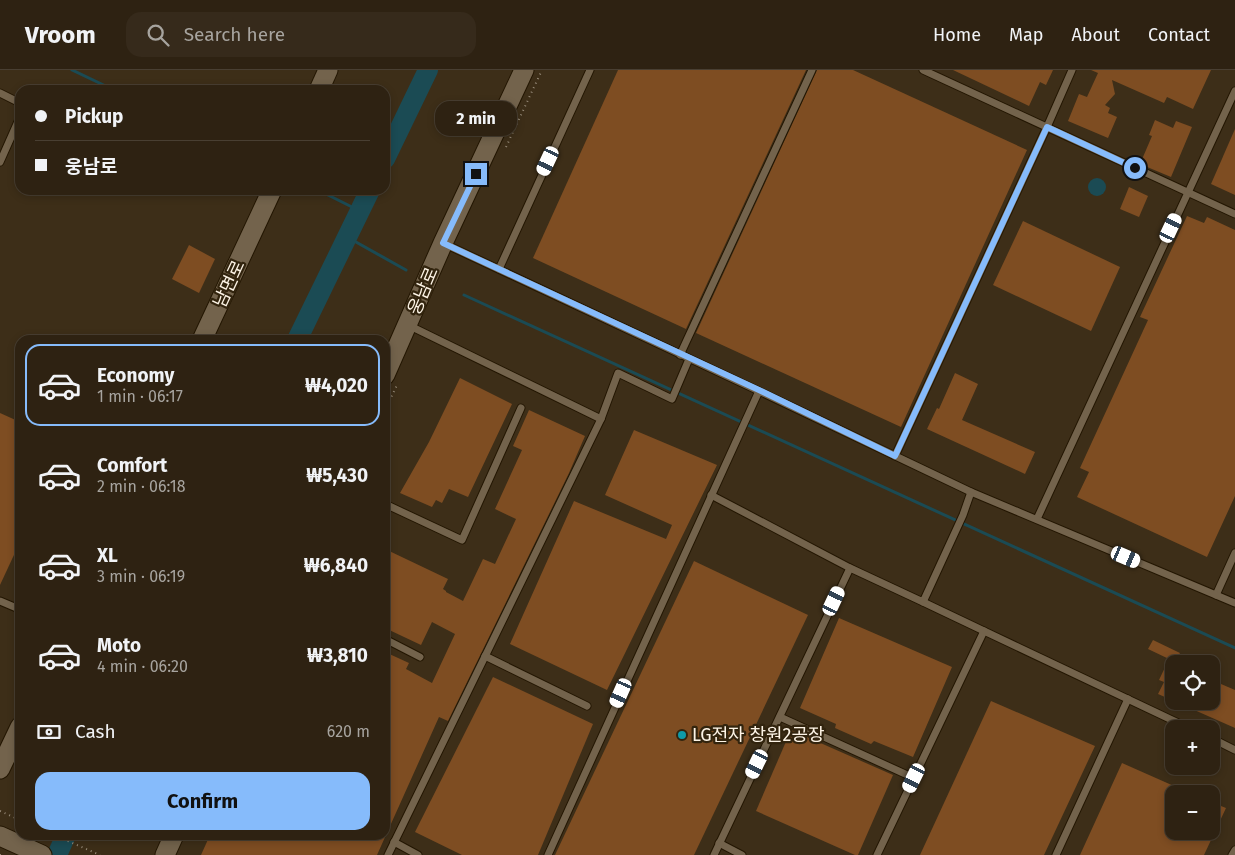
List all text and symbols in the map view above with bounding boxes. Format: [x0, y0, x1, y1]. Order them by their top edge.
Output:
search box [126, 12, 476, 57]
text: Vroom [25, 21, 96, 49]
icon: search [144, 21, 172, 49]
text: Search here [184, 23, 285, 46]
text: Home [933, 24, 981, 46]
text: Map [1009, 24, 1043, 46]
text: About [1071, 24, 1120, 46]
text: Contact [1148, 24, 1210, 46]
callout: 2 min [435, 102, 517, 136]
text: Pickup [65, 105, 123, 128]
text: 2 min [456, 109, 496, 128]
car [534, 144, 561, 178]
text: 웅남로 [65, 155, 117, 178]
route start [1124, 157, 1146, 179]
route end [465, 163, 487, 185]
car [1157, 211, 1184, 245]
street label: 남면로 [209, 257, 249, 311]
street label: 웅남로 [403, 264, 443, 318]
icon: car [37, 363, 82, 408]
text: Economy [97, 364, 174, 387]
text: ₩4,020 [305, 374, 368, 397]
text: 1 min · 06:17 [97, 387, 183, 406]
icon: car [37, 453, 82, 498]
text: Comfort [97, 454, 167, 477]
text: ₩5,430 [306, 464, 368, 487]
text: 2 min · 06:18 [97, 477, 185, 496]
icon: car [37, 543, 82, 588]
text: XL [97, 544, 118, 567]
car [1109, 544, 1142, 570]
text: ₩6,840 [304, 554, 368, 577]
text: 3 min · 06:19 [97, 567, 185, 586]
car [820, 584, 847, 618]
icon: car [37, 633, 82, 678]
text: Moto [97, 634, 141, 657]
text: ₩3,810 [307, 644, 368, 667]
map controls [1165, 655, 1220, 840]
button: locate [1165, 655, 1220, 710]
text: 4 min · 06:20 [97, 657, 188, 676]
car [608, 676, 633, 710]
icon: cash [35, 718, 63, 746]
text: Cash [75, 720, 116, 743]
button: + [1165, 720, 1220, 775]
text: 620 m [327, 722, 370, 741]
place label: LG전자 창원2공장 [692, 724, 825, 746]
marker: LG전자 창원2공장 [676, 729, 688, 741]
car [743, 747, 770, 781]
car [900, 761, 927, 795]
button: Confirm [35, 772, 370, 830]
button: − [1165, 785, 1220, 840]

